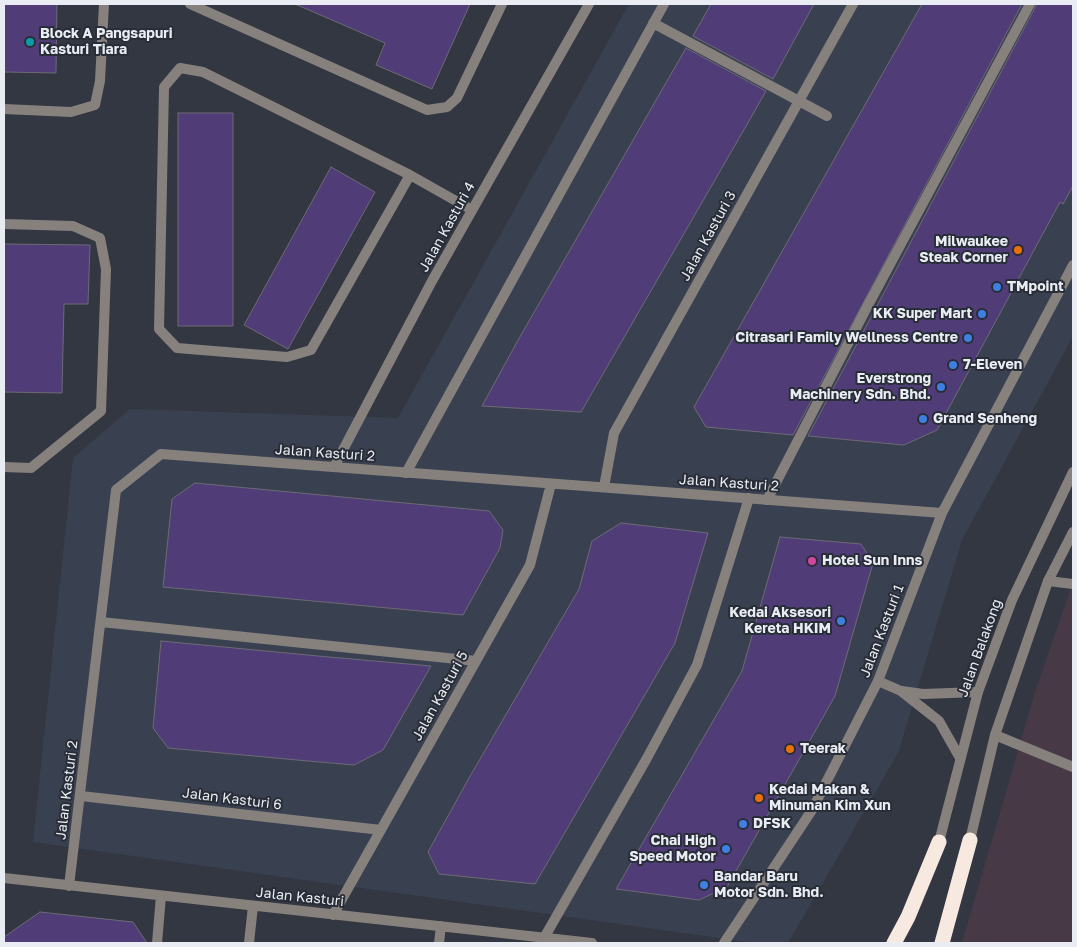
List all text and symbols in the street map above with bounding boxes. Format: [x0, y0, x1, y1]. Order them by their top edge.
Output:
place label: Block A Pangsapuri Kasturi Tiara [40, 26, 173, 58]
marker: Block A Pangsapuri Kasturi Tiara [24, 36, 36, 48]
street label: Jalan Kasturi 4 [415, 179, 479, 275]
street label: Jalan Kasturi 3 [676, 188, 740, 284]
place label: Milwaukee Steak Corner [919, 234, 1008, 266]
marker: Milwaukee Steak Corner [1012, 244, 1024, 256]
place label: TMpoint [1007, 279, 1063, 295]
marker: TMpoint [991, 281, 1003, 293]
place label: KK Super Mart [873, 306, 972, 322]
marker: KK Super Mart [976, 308, 988, 320]
place label: Citrasari Family Wellness Centre [735, 330, 958, 346]
marker: Citrasari Family Wellness Centre [962, 332, 974, 344]
place label: 7-Eleven [963, 357, 1022, 373]
marker: 7-Eleven [947, 359, 959, 371]
place label: Everstrong Machinery Sdn. Bhd. [790, 371, 931, 404]
marker: Everstrong Machinery Sdn. Bhd. [935, 381, 947, 393]
place label: Grand Senheng [933, 411, 1037, 427]
marker: Grand Senheng [917, 413, 929, 425]
street label: Jalan Kasturi 2 [275, 441, 375, 465]
street label: Jalan Kasturi 2 [679, 471, 779, 495]
place label: Hotel Sun Inns [822, 553, 922, 569]
marker: Hotel Sun Inns [806, 555, 818, 567]
street label: Jalan Kasturi 1 [856, 582, 908, 680]
street label: Jalan Balakong [954, 597, 1006, 699]
place label: Kedai Aksesori Kereta HKIM [729, 605, 831, 638]
marker: Kedai Aksesori Kereta HKIM [835, 615, 847, 627]
street label: Jalan Kasturi 5 [408, 648, 472, 744]
street label: Jalan Kasturi 2 [53, 739, 81, 841]
place label: Teerak [800, 741, 846, 757]
marker: Teerak [784, 743, 796, 755]
place label: Kedai Makan & Minuman Kim Xun [769, 782, 891, 814]
street label: Jalan Kasturi 6 [181, 785, 283, 813]
marker: Kedai Makan & Minuman Kim Xun [753, 792, 765, 804]
place label: DFSK [753, 816, 791, 832]
marker: DFSK [737, 818, 749, 830]
place label: Chai High Speed Motor [629, 833, 716, 866]
marker: Chai High Speed Motor [720, 843, 732, 855]
place label: Bandar Baru Motor Sdn. Bhd. [714, 869, 824, 902]
marker: Bandar Baru Motor Sdn. Bhd. [698, 879, 710, 891]
street label: Jalan Kasturi [255, 884, 345, 910]

